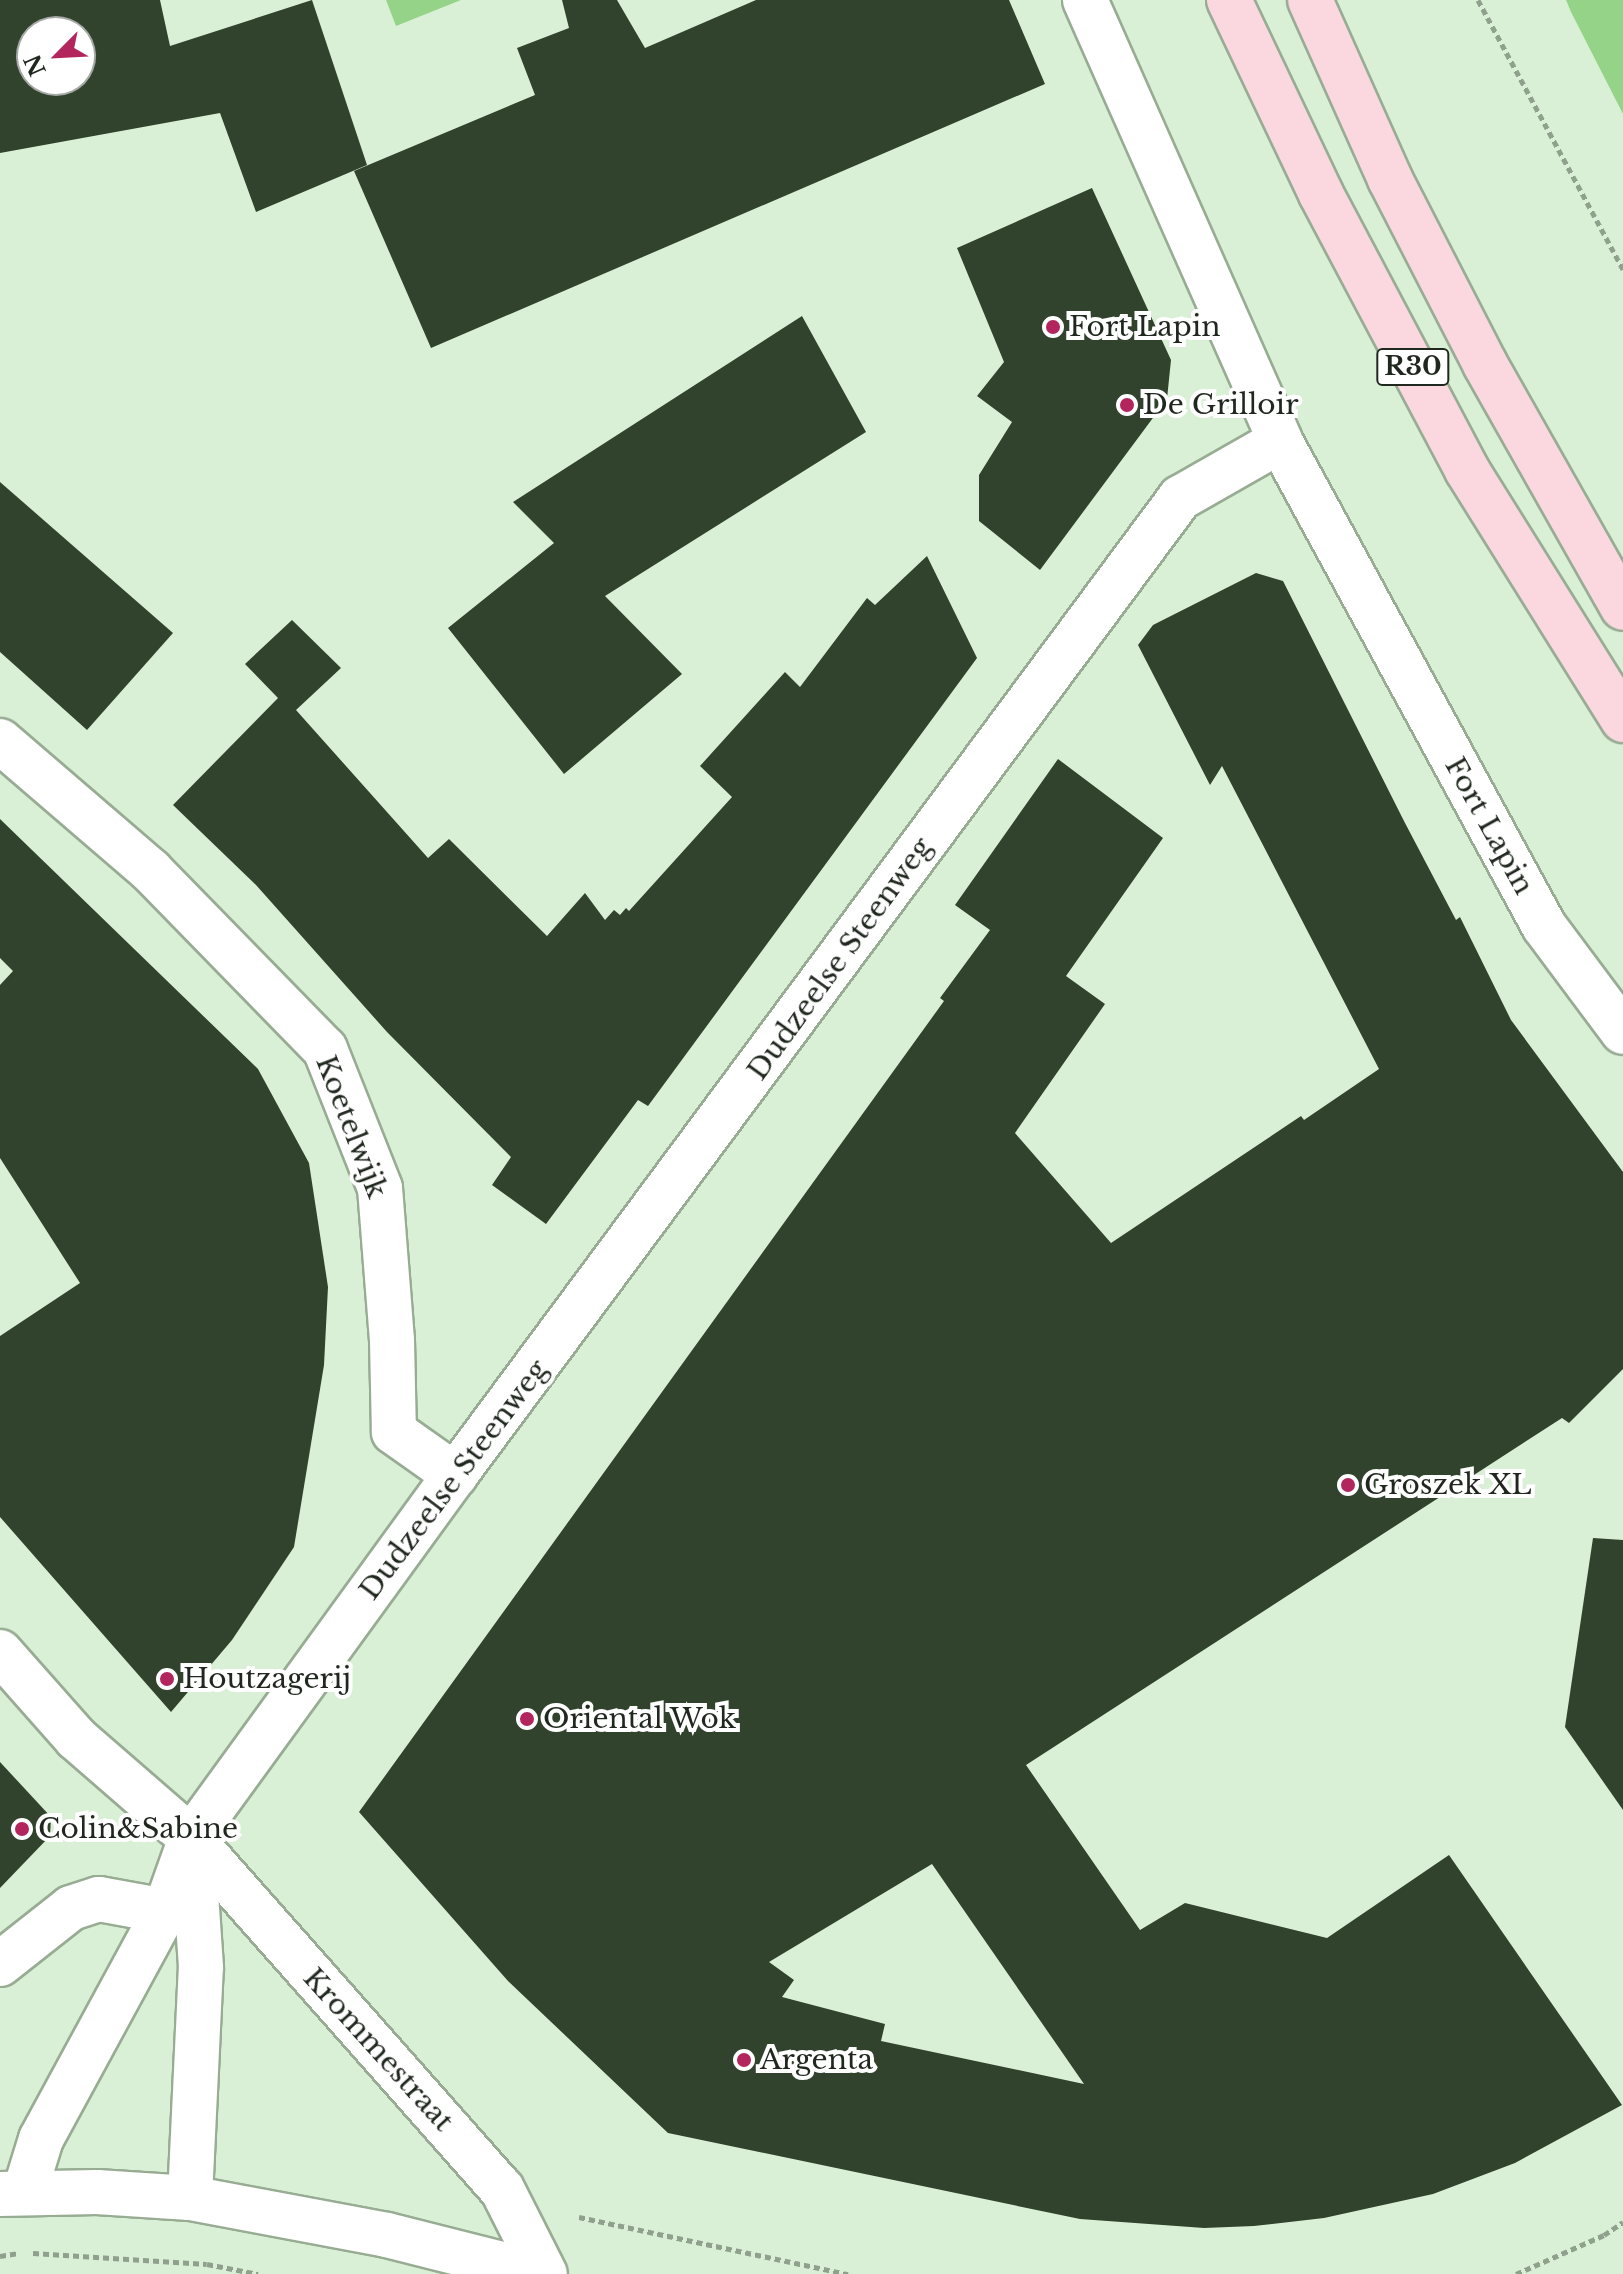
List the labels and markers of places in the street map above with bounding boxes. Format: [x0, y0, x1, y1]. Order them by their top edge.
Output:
place label: Fort Lapin [1069, 310, 1221, 344]
marker: Fort Lapin [1044, 318, 1062, 336]
place label: De Grilloir [1143, 388, 1299, 422]
marker: De Grilloir [1118, 396, 1136, 414]
place label: Groszek XL [1364, 1468, 1533, 1502]
marker: Groszek XL [1339, 1476, 1357, 1494]
place label: Houtzagerij [183, 1662, 351, 1696]
marker: Houtzagerij [158, 1670, 176, 1688]
place label: Oriental Wok [543, 1702, 737, 1736]
marker: Oriental Wok [518, 1710, 536, 1728]
place label: Colin&Sabine [38, 1812, 238, 1846]
marker: Colin&Sabine [13, 1820, 31, 1838]
place label: Argenta [760, 2043, 873, 2077]
marker: Argenta [735, 2051, 753, 2069]

